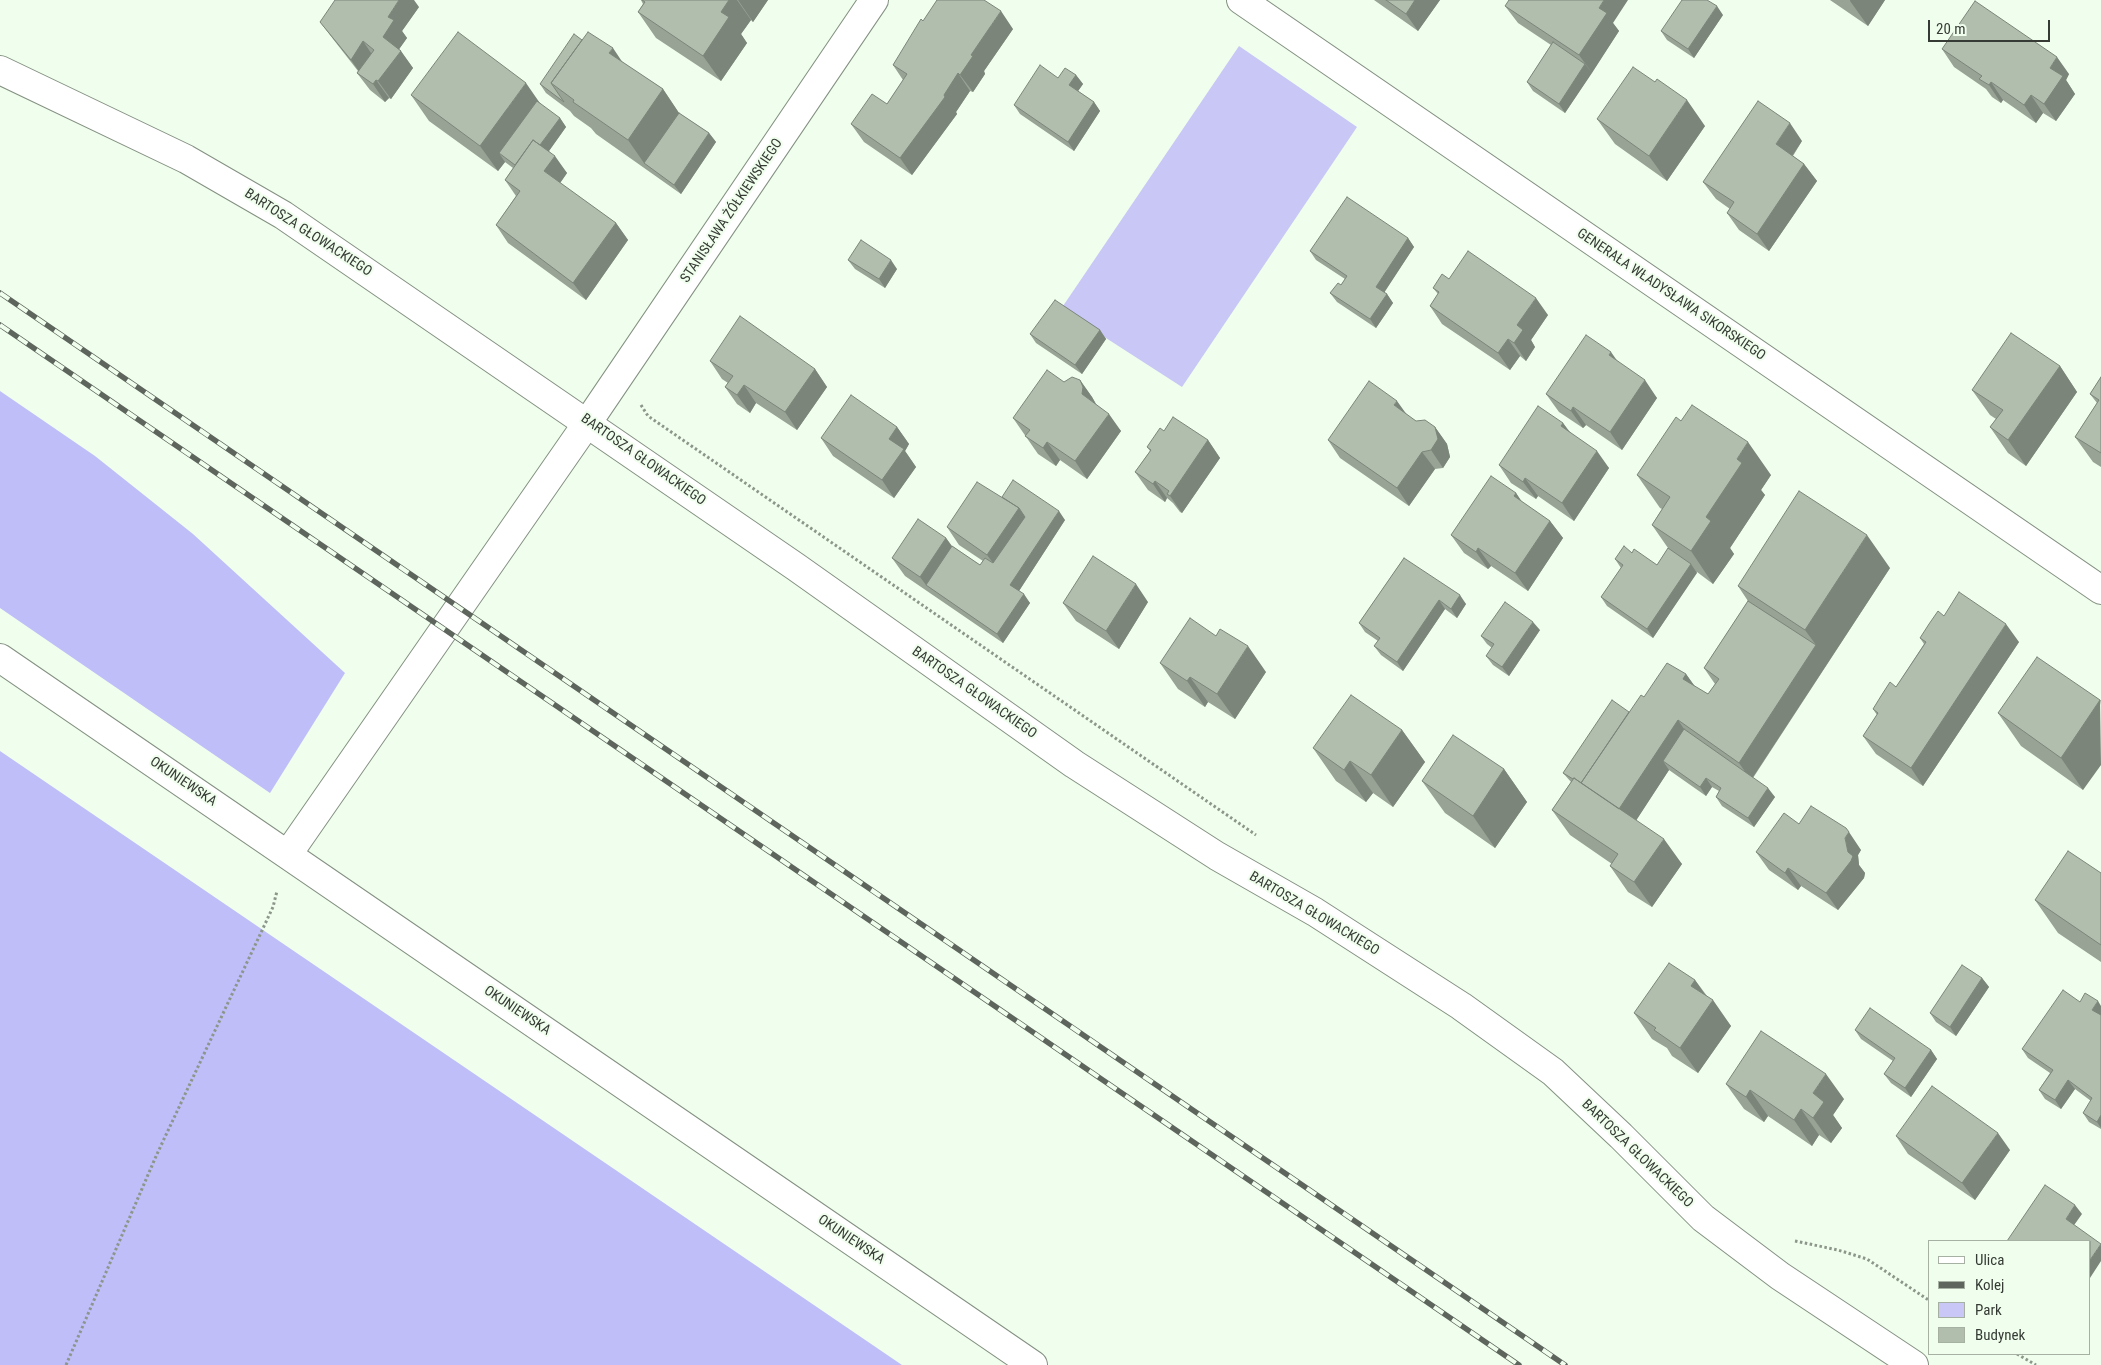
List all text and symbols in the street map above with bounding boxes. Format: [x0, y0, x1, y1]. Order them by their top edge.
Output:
scale bar [1931, 10, 2054, 42]
text: 20 m [1936, 20, 1966, 38]
street label: STANISŁAWA ŻÓŁKIEWSKIEGO [677, 136, 787, 286]
street label: BARTOSZA GŁOWACKIEGO [241, 186, 375, 280]
street label: GENERAŁA WŁADYSŁAWA SIKORSKIEGO [1573, 225, 1769, 365]
street label: BARTOSZA GŁOWACKIEGO [577, 411, 709, 509]
street label: BARTOSZA GŁOWACKIEGO [908, 644, 1040, 742]
street label: OKUNIEWSKA [147, 754, 219, 810]
street label: BARTOSZA GŁOWACKIEGO [1246, 869, 1382, 959]
street label: OKUNIEWSKA [481, 983, 553, 1039]
street label: BARTOSZA GŁOWACKIEGO [1578, 1096, 1696, 1212]
street label: OKUNIEWSKA [815, 1212, 887, 1268]
legend [1928, 1240, 2091, 1355]
text: Ulica [1975, 1251, 2004, 1269]
text: Kolej [1975, 1276, 2004, 1294]
text: Park [1975, 1301, 2002, 1319]
text: Budynek [1975, 1326, 2025, 1344]

